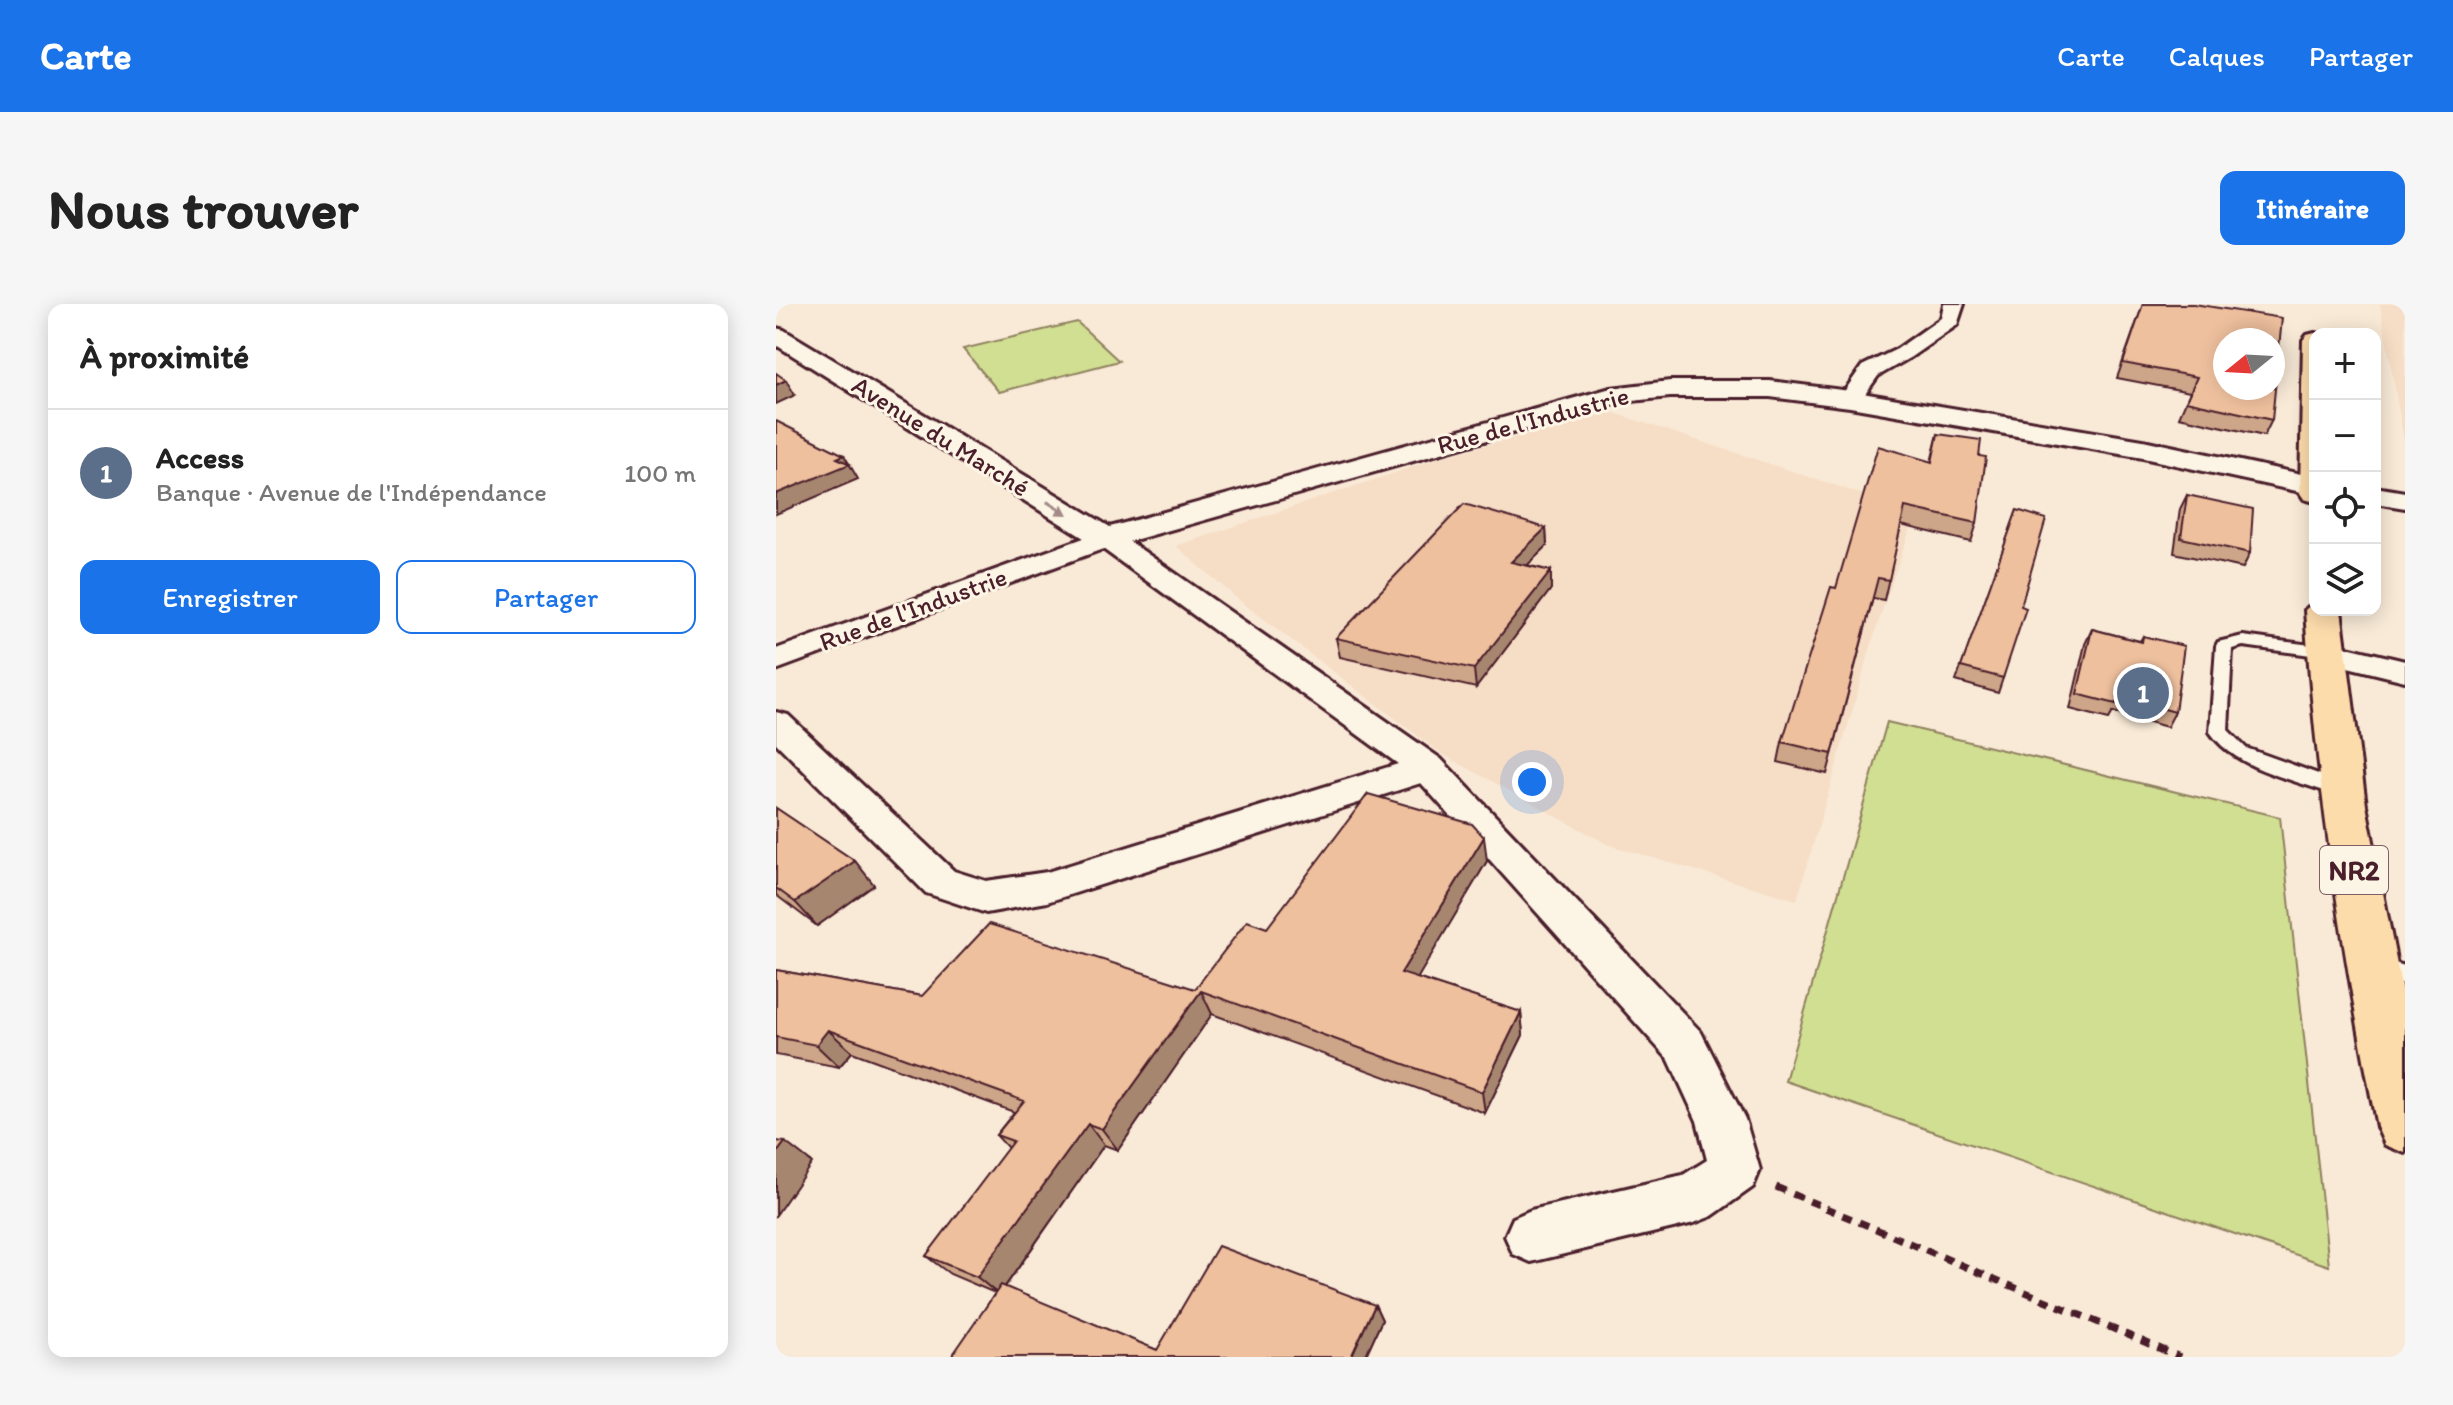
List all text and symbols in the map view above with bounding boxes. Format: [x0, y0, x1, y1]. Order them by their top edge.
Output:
text: Carte [40, 33, 132, 79]
text: Carte [2057, 39, 2125, 73]
text: Calques [2169, 39, 2265, 73]
text: Partager [2309, 39, 2413, 73]
button: Itinéraire [2220, 171, 2405, 245]
text: Nous trouver [48, 175, 358, 242]
north arrow [2213, 328, 2285, 400]
map controls [2309, 328, 2381, 616]
button: + [2309, 328, 2381, 400]
text: À proximité [80, 336, 249, 377]
street label: Avenue du Marché [846, 369, 1036, 503]
street label: Rue de l'Industrie [1434, 379, 1632, 461]
button: − [2309, 400, 2381, 472]
text: Access [156, 439, 244, 476]
text: 1 [100, 457, 112, 489]
text: 100 m [624, 457, 696, 489]
button: locate [2309, 472, 2381, 544]
text: Banque · Avenue de l'Indépendance [156, 476, 547, 508]
one-way arrow [1046, 500, 1068, 514]
button: layers [2309, 544, 2381, 616]
button: Enregistrer [80, 560, 380, 634]
button: Partager [396, 560, 696, 634]
street label: Rue de l'Industrie [815, 560, 1011, 658]
pin: 1 [2117, 663, 2169, 723]
your location [1512, 762, 1552, 802]
road number: NR2 [2320, 846, 2388, 894]

